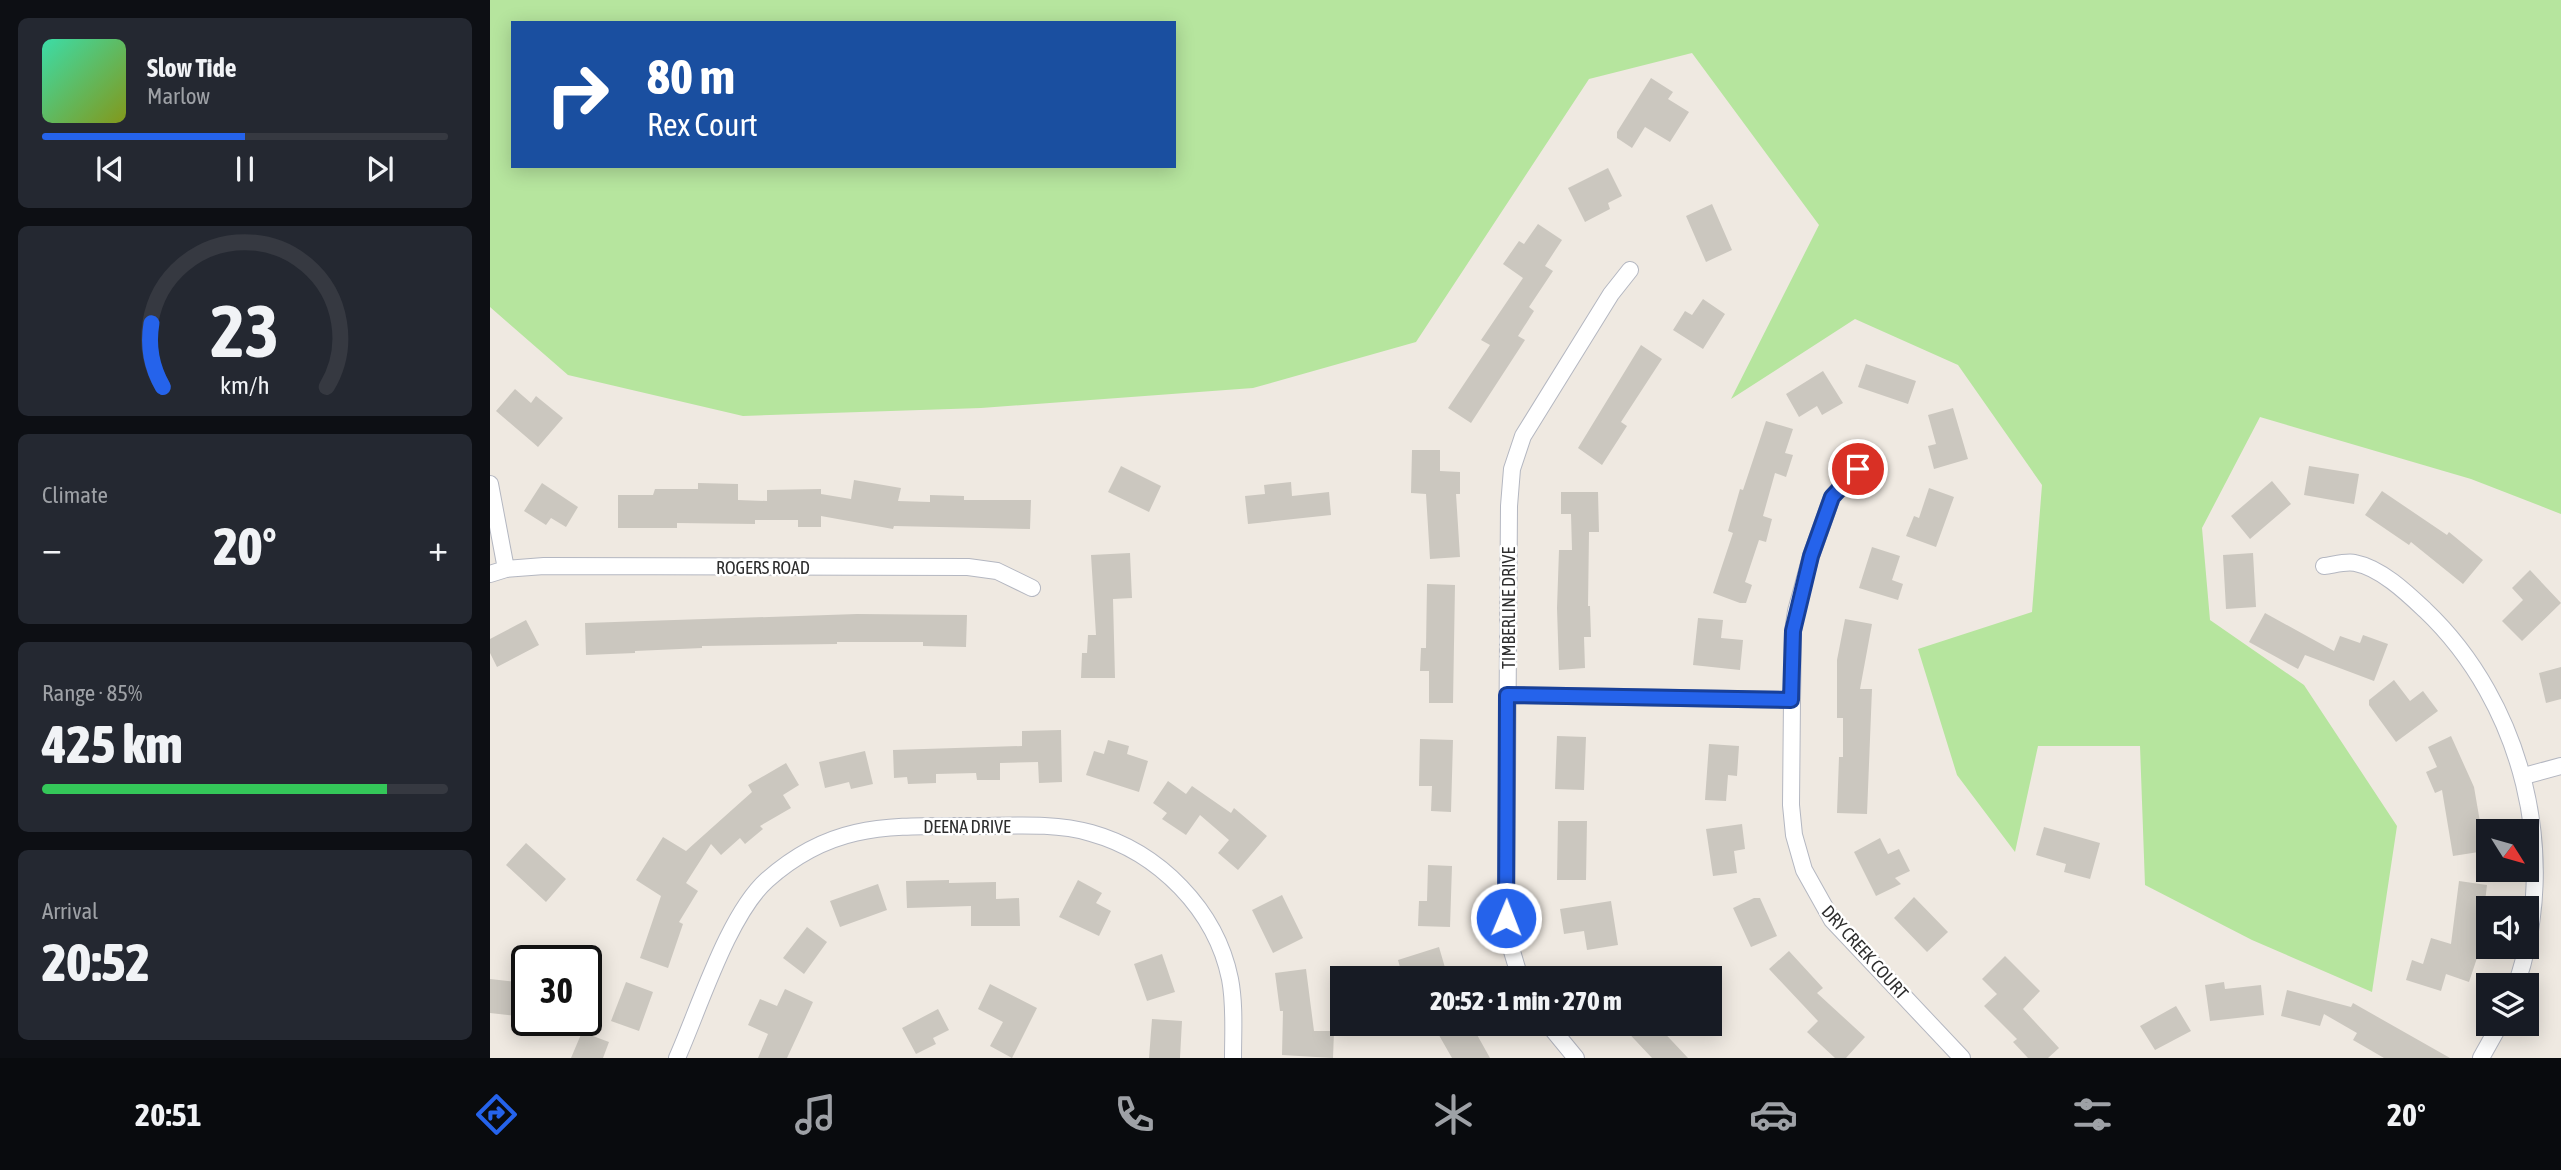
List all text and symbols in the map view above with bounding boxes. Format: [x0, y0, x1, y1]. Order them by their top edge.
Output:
text: 80 m [647, 48, 735, 104]
icon: right [532, 49, 623, 140]
text: Slow Tide [147, 53, 237, 83]
text: Marlow [147, 83, 210, 109]
text: Rex Court [647, 106, 758, 143]
icon: previous [91, 150, 129, 188]
icon: pause [226, 150, 264, 188]
icon: next [361, 150, 399, 188]
text: 23 [211, 289, 279, 372]
text: km/h [220, 371, 270, 399]
pin [1828, 439, 1888, 499]
icon: arrive [1839, 450, 1877, 488]
text: Climate [42, 482, 108, 508]
text: 20° [213, 516, 277, 576]
text: − [42, 526, 62, 569]
text: + [428, 526, 448, 569]
street label: TIMBERLINE DRIVE [1498, 547, 1519, 669]
street label: ROGERS ROAD [716, 557, 810, 578]
text: Range · 85% [42, 680, 142, 706]
text: 425 km [42, 714, 183, 774]
street label: DEENA DRIVE [923, 816, 1011, 837]
north arrow [2476, 819, 2539, 882]
map controls [2476, 819, 2539, 1036]
position arrow [1469, 881, 1543, 955]
button: sound [2476, 896, 2539, 959]
text: Arrival [42, 898, 98, 924]
street label: DRY CREEK COURT [1817, 901, 1913, 1003]
text: 20:52 [42, 932, 150, 992]
speed limit sign: 30 [511, 945, 602, 1036]
button: layers [2476, 973, 2539, 1036]
text: 20:52 · 1 min · 270 m [1430, 986, 1622, 1016]
icon: directions [472, 1090, 521, 1139]
icon: music [791, 1090, 840, 1139]
icon: phone [1110, 1090, 1159, 1139]
icon: climate [1429, 1090, 1478, 1139]
icon: car [1749, 1090, 1798, 1139]
icon: filters [2068, 1090, 2117, 1139]
text: 20:51 [135, 1096, 202, 1133]
text: 20° [2387, 1096, 2426, 1133]

